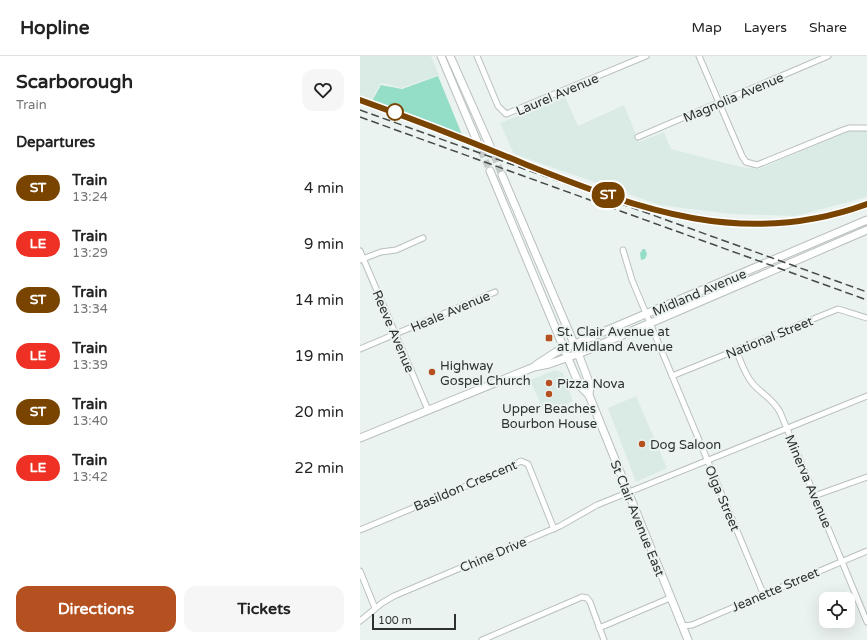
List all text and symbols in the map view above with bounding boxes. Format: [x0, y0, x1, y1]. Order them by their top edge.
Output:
text: Hopline [20, 17, 89, 39]
text: Map [692, 19, 722, 36]
text: Layers [744, 19, 787, 36]
text: Share [809, 19, 847, 36]
button: heart [302, 69, 344, 111]
street label: Laurel Avenue [514, 70, 601, 119]
street label: Magnolia Avenue [681, 70, 786, 126]
text: Scarborough [16, 71, 133, 93]
text: Train [16, 97, 47, 113]
unlabelled marker [386, 103, 404, 121]
text: Departures [16, 133, 95, 151]
text: Train [72, 171, 107, 189]
text: ST [30, 179, 46, 196]
text: 4 min [304, 179, 344, 197]
line badge: ST [590, 182, 626, 208]
text: ST [600, 186, 616, 203]
text: 13:24 [72, 189, 108, 205]
text: Train [72, 227, 107, 245]
text: LE [30, 235, 47, 252]
text: 9 min [304, 235, 344, 253]
text: 13:29 [72, 245, 108, 261]
street label: Midland Avenue [650, 266, 749, 320]
text: Train [72, 283, 107, 301]
street label: Reeve Avenue [369, 288, 418, 375]
street label: Heale Avenue [408, 288, 493, 336]
text: ST [30, 291, 46, 308]
text: 14 min [295, 291, 344, 309]
text: 13:34 [72, 301, 108, 317]
street label: National Street [723, 313, 815, 363]
place label: St. Clair Avenue at at Midland Avenue [557, 324, 673, 355]
marker: St. Clair Avenue at at Midland Avenue [544, 333, 554, 343]
text: Train [72, 339, 107, 357]
text: LE [30, 347, 47, 364]
text: 19 min [295, 347, 344, 365]
text: 13:39 [72, 357, 108, 373]
place label: Highway Gospel Church [440, 358, 531, 389]
marker: Highway Gospel Church [427, 367, 437, 377]
place label: Pizza Nova [557, 376, 625, 392]
marker: Pizza Nova [544, 378, 554, 388]
marker: Upper Beaches Bourbon House [544, 389, 554, 399]
text: Train [72, 395, 107, 413]
place label: Upper Beaches Bourbon House [501, 401, 597, 432]
text: ST [30, 403, 46, 420]
text: 20 min [295, 403, 344, 421]
text: 13:40 [72, 413, 108, 429]
street label: Minerva Avenue [781, 432, 835, 531]
place label: Dog Saloon [650, 437, 721, 453]
marker: Dog Saloon [637, 439, 647, 449]
text: Train [72, 451, 107, 469]
street label: Basildon Crescent [411, 457, 520, 515]
street label: St Clair Avenue East [606, 458, 668, 579]
text: LE [30, 459, 47, 476]
text: 22 min [295, 459, 344, 477]
street label: Olga Street [701, 463, 743, 534]
text: 13:42 [72, 469, 108, 485]
street label: Chine Drive [458, 534, 529, 576]
street label: Jeanette Street [729, 564, 822, 616]
button: Directions [16, 586, 176, 632]
button: Tickets [184, 586, 344, 632]
map controls [819, 592, 855, 628]
button: locate [819, 592, 855, 628]
scale bar [372, 612, 456, 631]
text: 100 m [378, 614, 412, 627]

